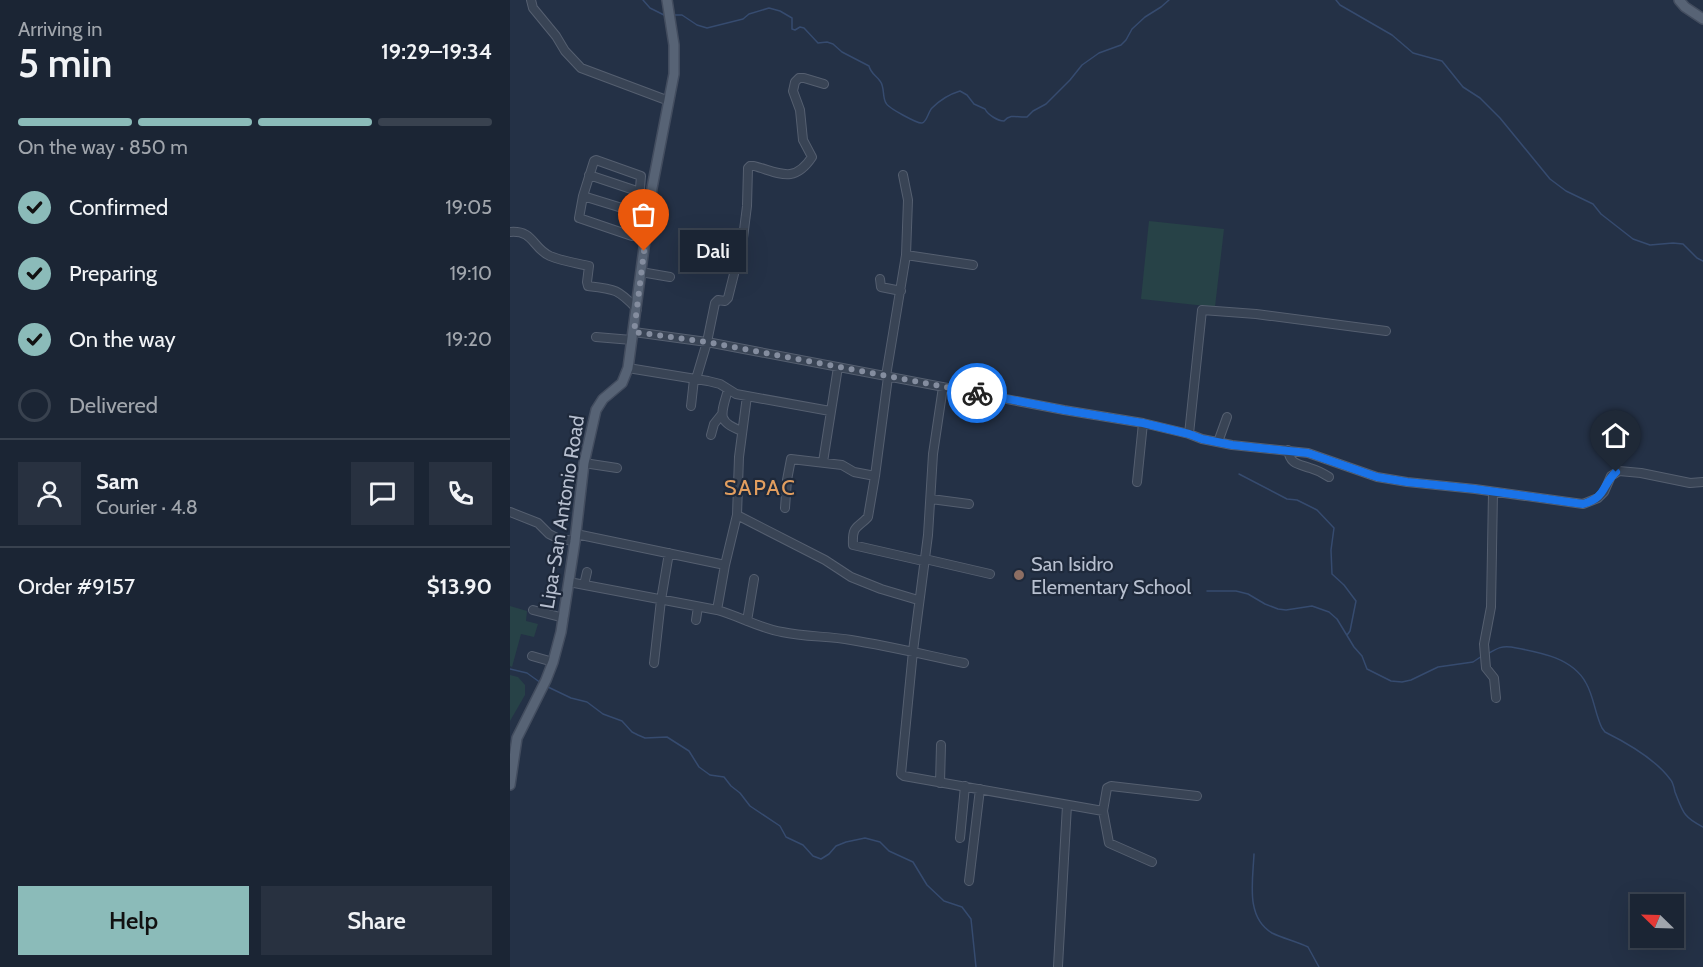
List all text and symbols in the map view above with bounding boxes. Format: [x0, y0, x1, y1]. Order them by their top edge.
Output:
text: Arriving in [18, 17, 102, 41]
text: 19:29–19:34 [381, 38, 492, 65]
text: 5 min [18, 39, 112, 87]
text: On the way · 850 m [18, 135, 188, 159]
pin [618, 189, 669, 251]
icon: check [18, 191, 51, 224]
text: Confirmed [69, 194, 168, 221]
text: 19:05 [445, 195, 492, 219]
icon: bag [627, 198, 660, 231]
callout: Dali [680, 230, 746, 272]
text: Dali [696, 239, 730, 263]
icon: check [18, 257, 51, 290]
text: Preparing [69, 260, 157, 287]
text: 19:10 [449, 261, 492, 285]
icon: check [18, 323, 51, 356]
text: On the way [69, 326, 176, 353]
text: 19:20 [446, 327, 492, 351]
courier [947, 363, 1007, 423]
icon: bike [961, 377, 994, 410]
text: Delivered [69, 392, 158, 419]
pin [1590, 410, 1641, 472]
street label: Lipa-San Antonio Road [535, 414, 589, 610]
icon: home [1599, 419, 1632, 452]
button: person [18, 462, 81, 525]
button: chat [351, 462, 414, 525]
button: phone [429, 462, 492, 525]
text: Sam [96, 468, 139, 495]
district label: SAPAC [724, 474, 796, 501]
text: Courier · 4.8 [96, 495, 198, 519]
place label: San Isidro Elementary School [1031, 552, 1192, 599]
marker: San Isidro Elementary School [1012, 568, 1026, 582]
text: Order #9157 [18, 573, 135, 600]
text: $13.90 [427, 573, 492, 600]
button: Help [18, 886, 249, 955]
button: Share [261, 886, 492, 955]
north arrow [1630, 894, 1684, 948]
map controls [1630, 894, 1684, 948]

